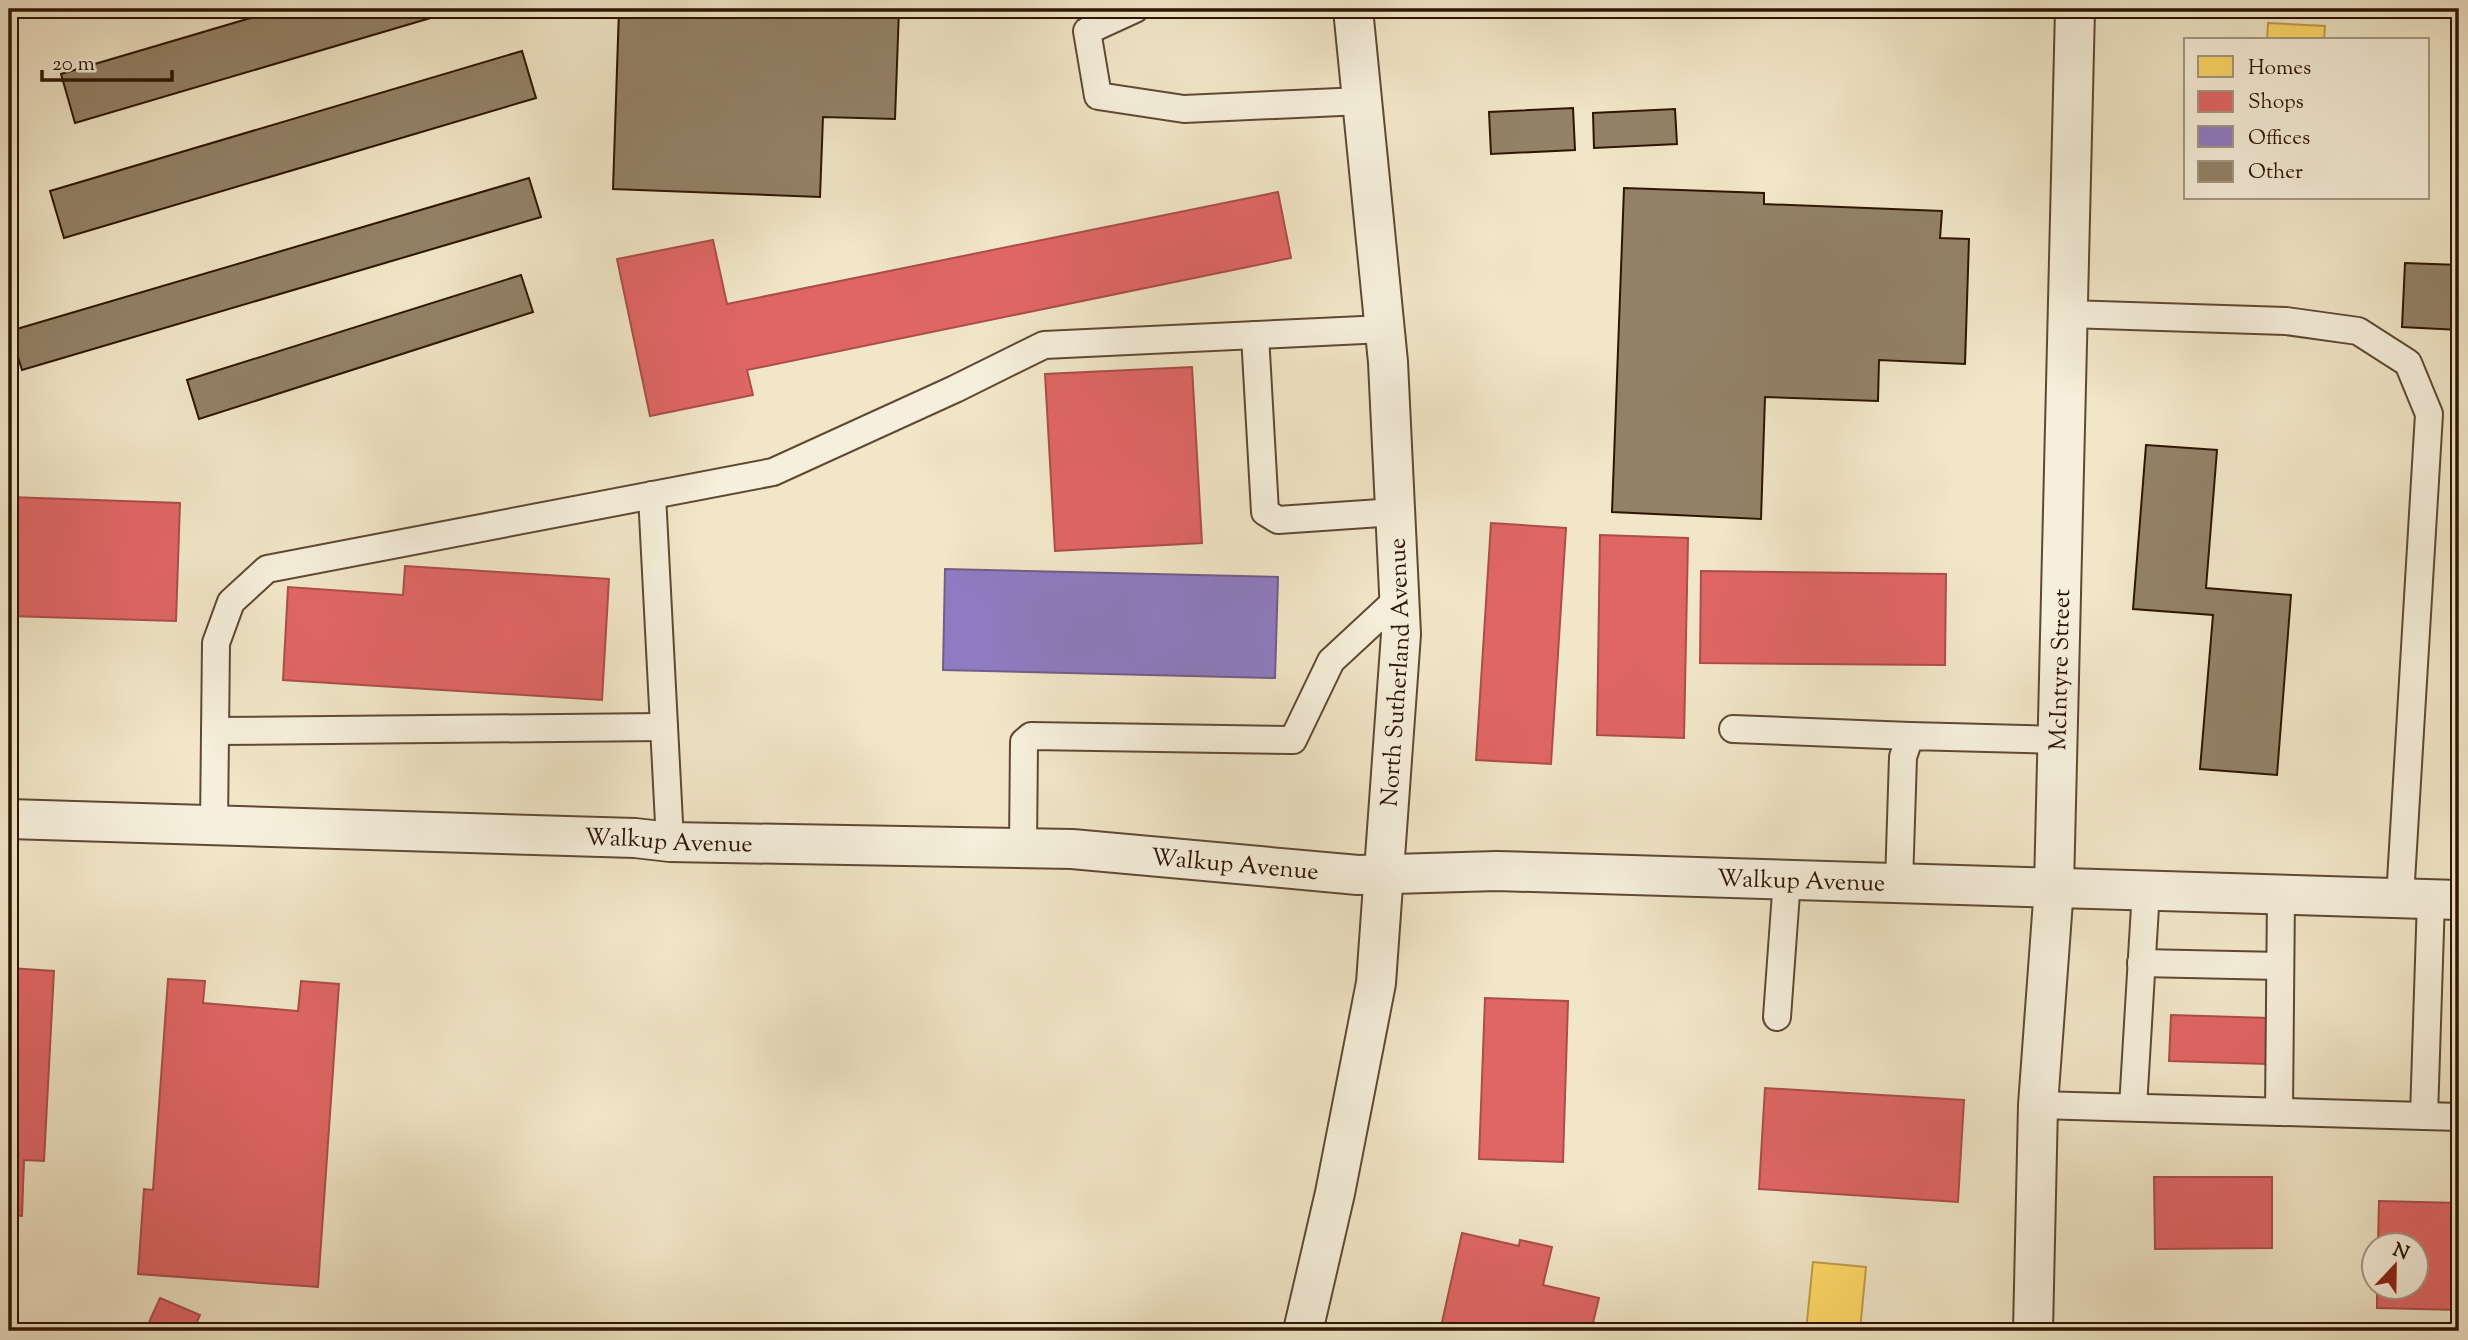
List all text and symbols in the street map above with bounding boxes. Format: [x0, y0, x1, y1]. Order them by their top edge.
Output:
scale bar [42, 38, 172, 82]
legend [2184, 38, 2430, 200]
text: 20 m [52, 50, 95, 80]
text: Homes [2248, 54, 2311, 84]
text: Shops [2248, 88, 2304, 118]
text: Offices [2248, 124, 2310, 154]
text: Other [2248, 158, 2303, 188]
street label: North Sutherland Avenue [1374, 537, 1420, 808]
street label: McIntyre Street [2042, 588, 2080, 751]
street label: Walkup Avenue [584, 821, 753, 862]
street label: Walkup Avenue [1149, 841, 1320, 890]
street label: Walkup Avenue [1716, 863, 1886, 902]
north arrow [2360, 1232, 2430, 1302]
text: N [2388, 1237, 2413, 1268]

